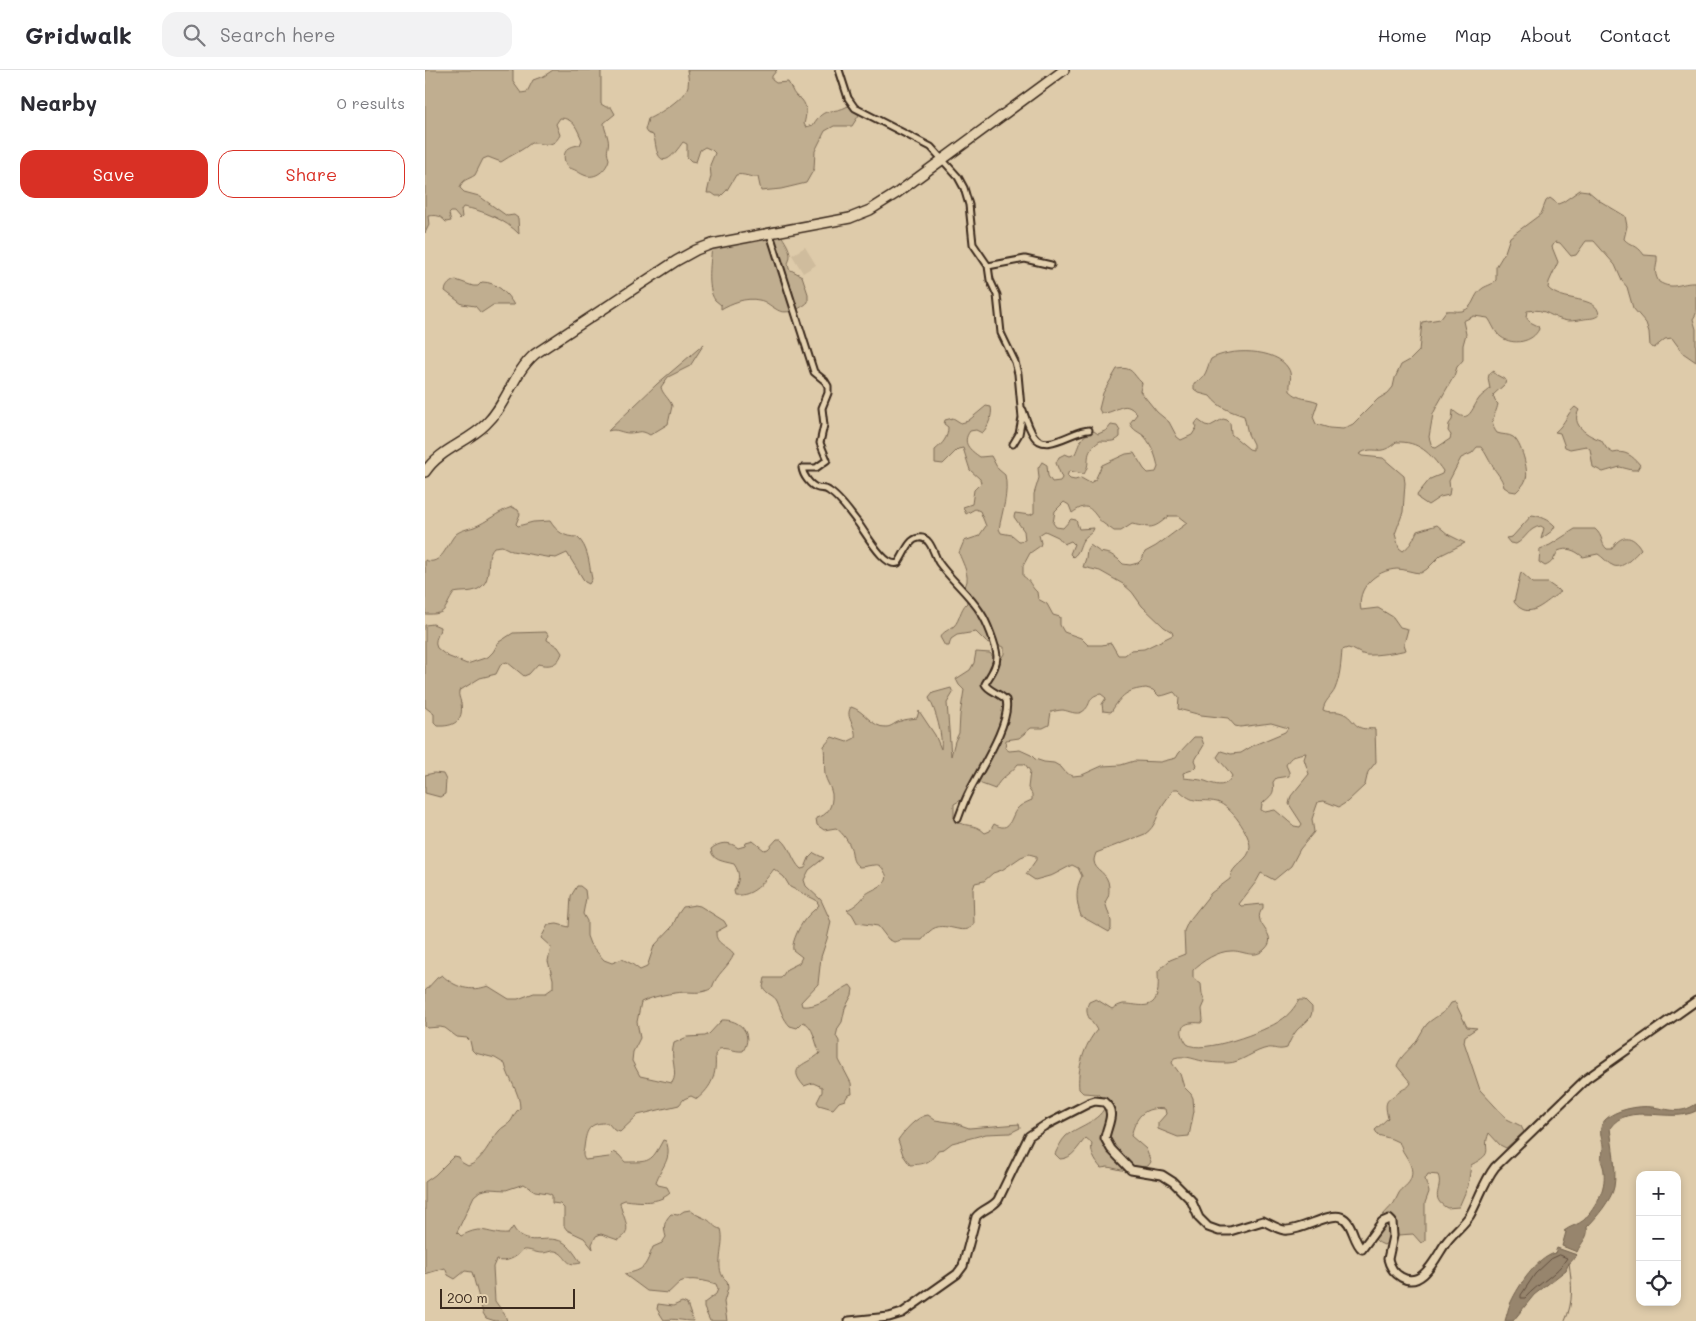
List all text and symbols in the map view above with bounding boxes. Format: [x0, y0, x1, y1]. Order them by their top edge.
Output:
search box [162, 12, 512, 57]
text: Gridwalk [25, 19, 132, 50]
icon: search [180, 21, 208, 49]
text: Search here [220, 22, 336, 47]
text: Home [1378, 23, 1427, 47]
text: Map [1455, 23, 1491, 47]
text: About [1519, 23, 1572, 47]
text: Contact [1600, 23, 1671, 47]
text: Nearby [20, 89, 97, 116]
text: 0 results [337, 92, 405, 113]
button: Save [20, 150, 208, 198]
button: Share [218, 150, 405, 198]
map controls [1636, 1171, 1681, 1306]
button: + [1636, 1171, 1681, 1216]
button: − [1636, 1216, 1681, 1261]
button: locate [1636, 1261, 1681, 1306]
scale bar [440, 1286, 575, 1309]
text: 200 m [447, 1288, 488, 1307]

